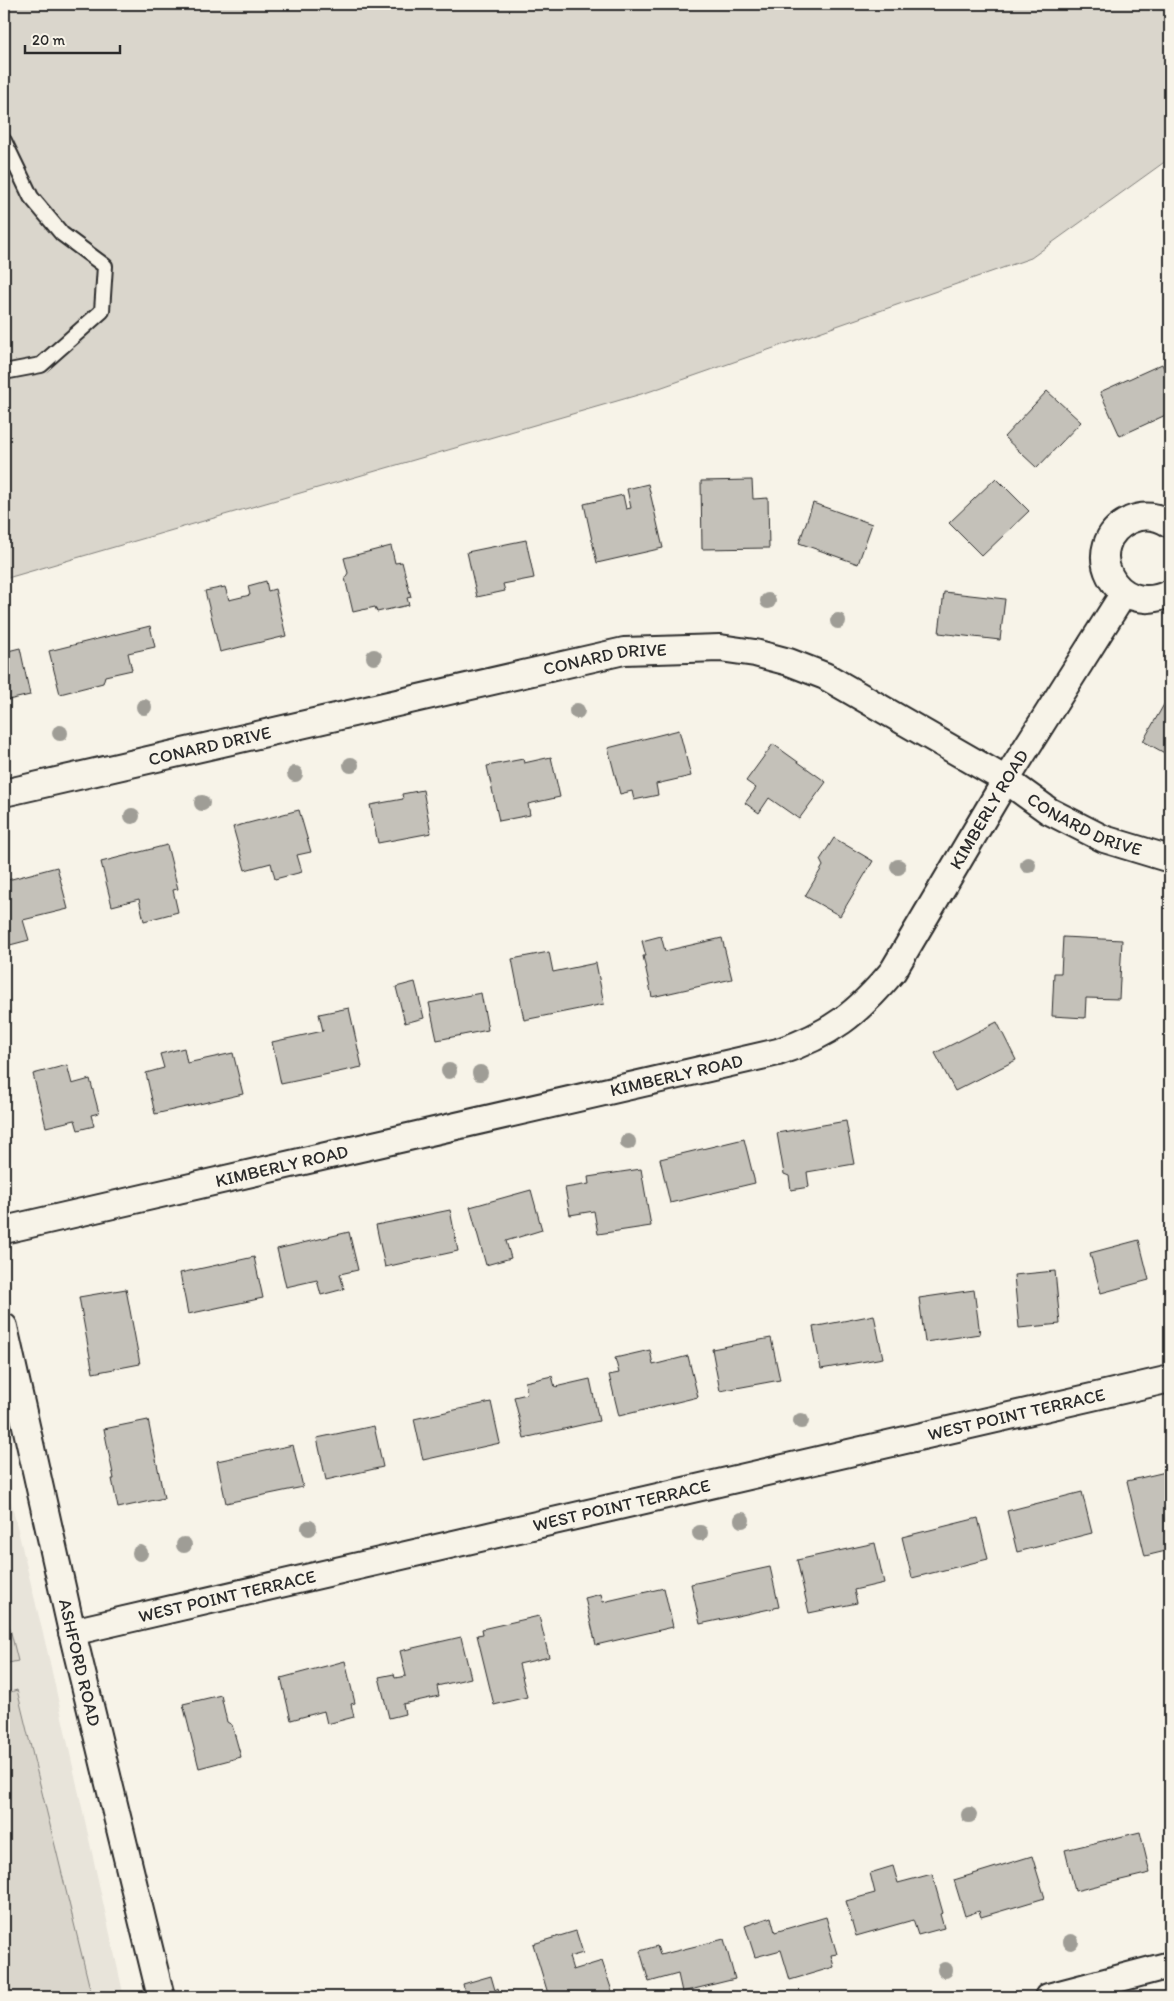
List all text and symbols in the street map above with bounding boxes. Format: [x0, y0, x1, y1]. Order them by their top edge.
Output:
scale bar [25, 22, 120, 54]
text: 20 m [32, 31, 66, 49]
street label: CONARD DRIVE [541, 639, 667, 680]
street label: CONARD DRIVE [146, 721, 273, 771]
street label: KIMBERLY ROAD [945, 746, 1033, 873]
street label: CONARD DRIVE [1023, 788, 1144, 861]
street label: KIMBERLY ROAD [608, 1049, 745, 1101]
street label: KIMBERLY ROAD [213, 1140, 350, 1192]
street label: WEST POINT TERRACE [925, 1383, 1107, 1446]
street label: WEST POINT TERRACE [531, 1474, 712, 1536]
street label: WEST POINT TERRACE [136, 1565, 318, 1627]
street label: ASHFORD ROAD [54, 1597, 106, 1729]

